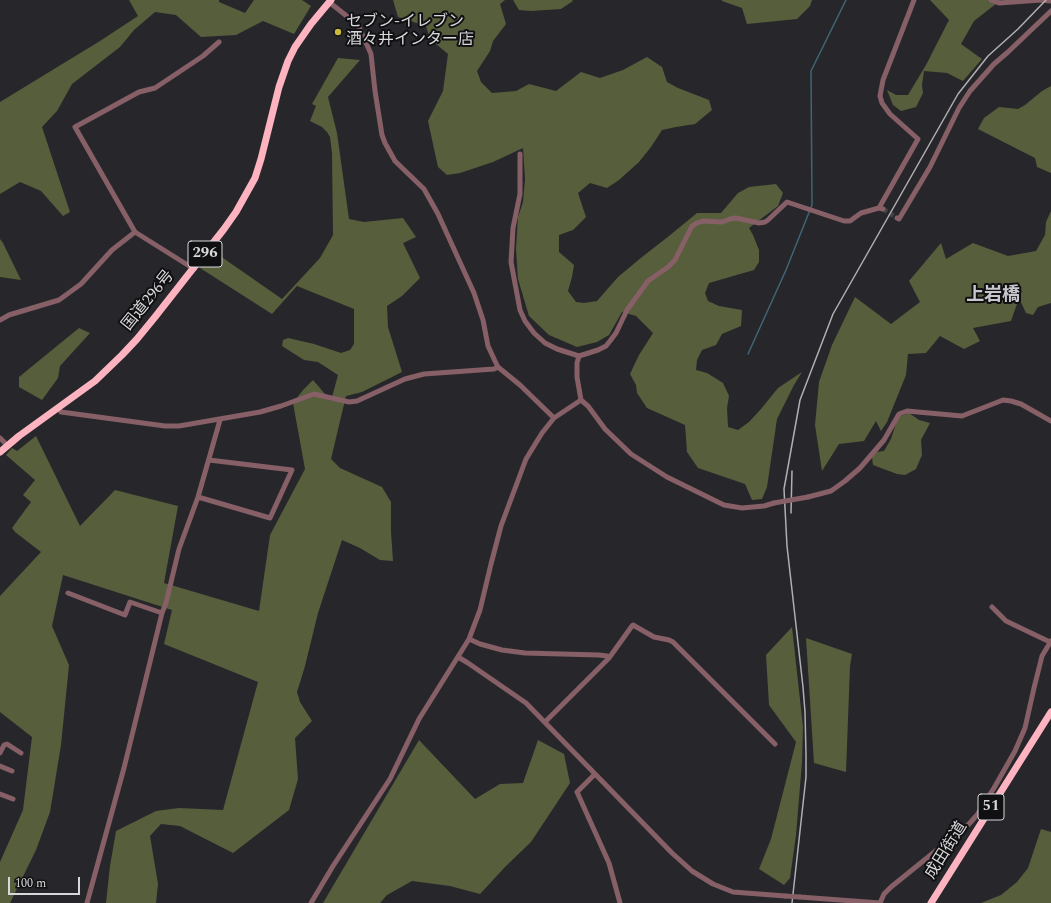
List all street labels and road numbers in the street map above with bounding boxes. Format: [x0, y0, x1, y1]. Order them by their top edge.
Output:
road number: 296 [188, 241, 222, 267]
street label: 国道296号 [119, 267, 179, 335]
road number: 51 [978, 794, 1004, 820]
street label: 成田街道 [922, 819, 972, 883]

